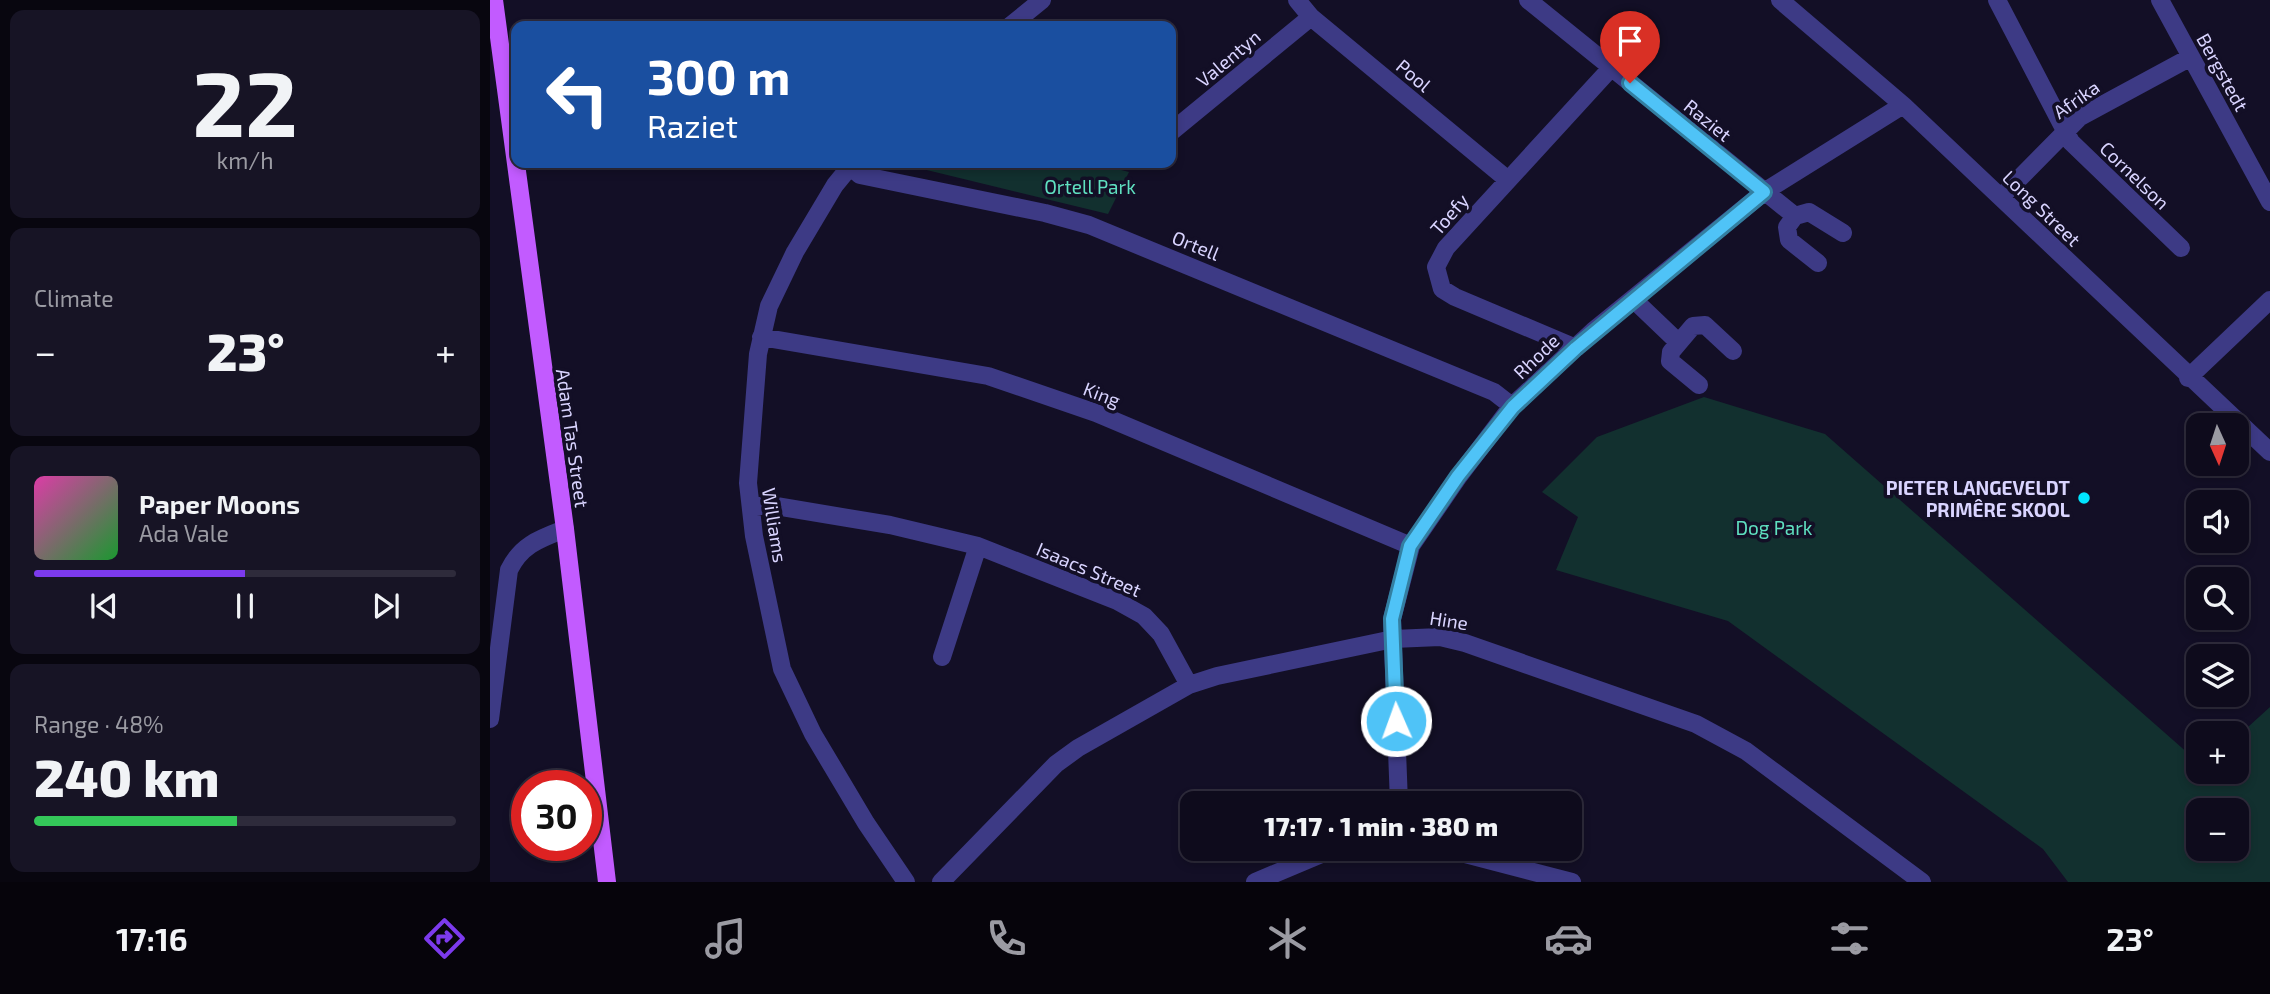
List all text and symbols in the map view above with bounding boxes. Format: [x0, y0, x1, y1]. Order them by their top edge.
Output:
pin [1600, 11, 1660, 83]
icon: arrive [1611, 22, 1649, 60]
street label: Valentyn [1191, 25, 1265, 91]
street label: Bergstedt [2192, 29, 2254, 115]
text: 22 [192, 46, 298, 155]
text: 300 m [647, 46, 790, 105]
icon: left [532, 49, 623, 140]
street label: Pool [1392, 54, 1436, 96]
street label: Afrika [2048, 75, 2104, 123]
street label: Raziet [1680, 94, 1736, 146]
text: Raziet [647, 106, 738, 144]
street label: Cornelson [2096, 136, 2174, 214]
text: km/h [216, 146, 274, 174]
street label: Long Street [1998, 165, 2086, 251]
park label: Ortell Park [1044, 175, 1136, 198]
street label: Toefy [1425, 189, 1473, 239]
street label: Ortell [1169, 225, 1223, 265]
text: Climate [34, 284, 114, 312]
text: 23° [207, 319, 285, 381]
text: − [34, 328, 56, 374]
text: + [435, 328, 456, 374]
street label: Rhode [1508, 329, 1564, 383]
street label: Adam Tas Street [552, 367, 594, 509]
street label: King [1080, 377, 1124, 412]
north arrow [2186, 413, 2249, 476]
map controls [2186, 413, 2249, 861]
place label: PIETER LANGEVELDT PRIMÊRE SKOOL [1886, 476, 2071, 521]
street label: Williams [758, 486, 792, 564]
text: Paper Moons [139, 488, 300, 519]
marker: PIETER LANGEVELDT PRIMÊRE SKOOL [2076, 490, 2092, 506]
button: sound [2186, 490, 2249, 553]
park label: Dog Park [1735, 516, 1813, 539]
text: Ada Vale [139, 519, 229, 547]
street label: Isaacs Street [1033, 537, 1145, 601]
button: search [2186, 567, 2249, 630]
icon: previous [85, 587, 123, 625]
icon: pause [226, 587, 264, 625]
icon: next [367, 587, 405, 625]
street label: Hine [1428, 606, 1470, 634]
button: layers [2186, 644, 2249, 707]
position arrow [1359, 684, 1433, 758]
text: Range · 48% [34, 710, 164, 738]
button: + [2186, 721, 2249, 784]
text: 240 km [34, 745, 220, 807]
speed limit sign: 30 [511, 770, 602, 861]
button: − [2186, 798, 2249, 861]
text: 17:17 · 1 min · 380 m [1264, 810, 1498, 841]
icon: directions [420, 914, 469, 963]
icon: music [701, 914, 750, 963]
icon: phone [982, 914, 1031, 963]
icon: climate [1263, 914, 1312, 963]
icon: car [1544, 914, 1593, 963]
icon: filters [1825, 914, 1874, 963]
text: 17:16 [116, 919, 188, 957]
text: 23° [2106, 919, 2154, 957]

